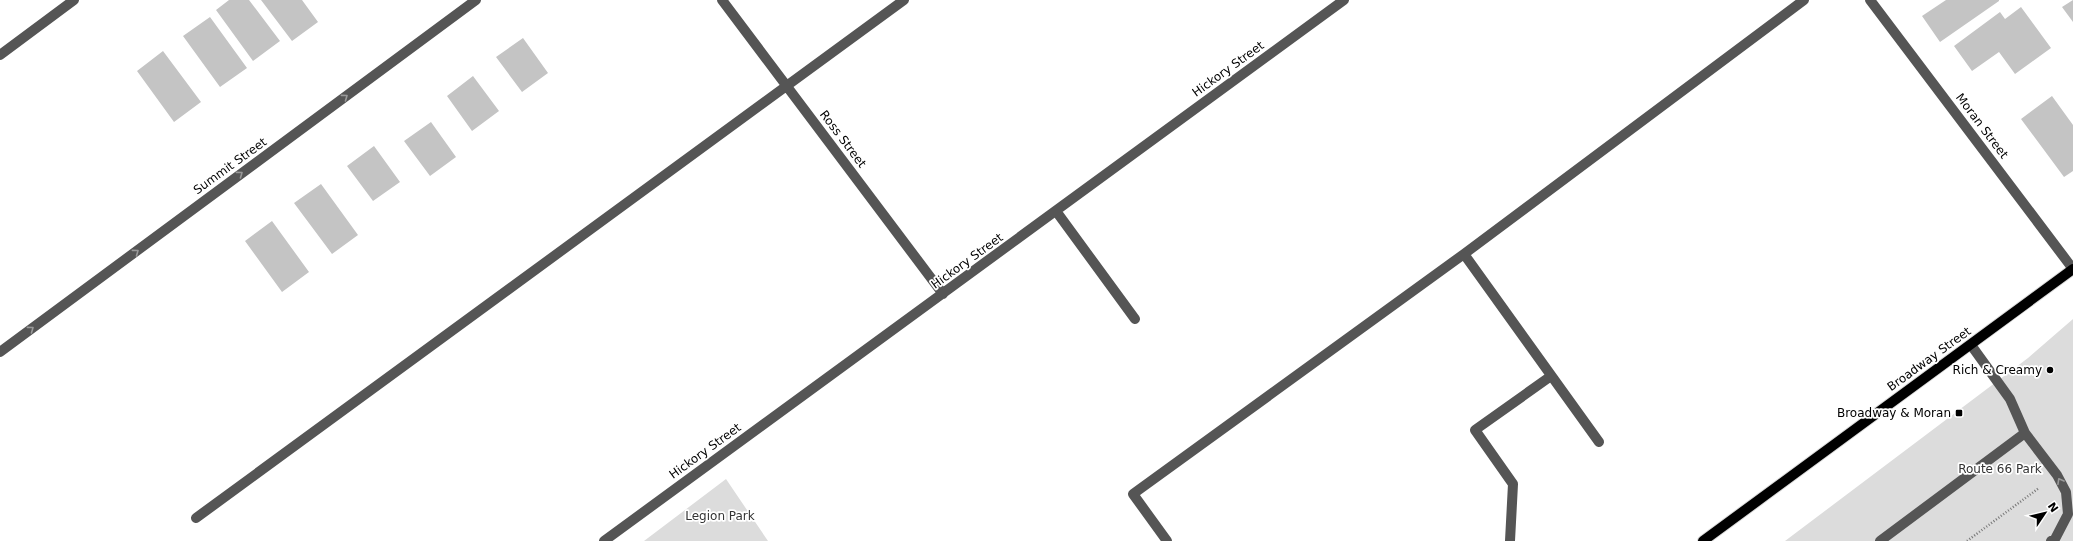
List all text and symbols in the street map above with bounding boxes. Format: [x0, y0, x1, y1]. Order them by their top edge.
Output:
street label: Hickory Street [1189, 38, 1267, 100]
street label: Moran Street [1953, 91, 2011, 162]
one-way arrow [341, 94, 348, 102]
street label: Ross Street [817, 108, 869, 171]
street label: Summit Street [191, 135, 270, 197]
one-way arrow [236, 172, 243, 179]
street label: Hickory Street [928, 230, 1006, 292]
one-way arrow [131, 249, 138, 256]
street label: Broadway Street [1885, 324, 1974, 394]
one-way arrow [27, 327, 34, 334]
place label: Rich & Creamy [1953, 363, 2042, 377]
marker: Rich & Creamy [2045, 365, 2055, 375]
place label: Broadway & Moran [1837, 406, 1951, 420]
marker: Broadway & Moran [1954, 408, 1964, 418]
street label: Hickory Street [666, 420, 744, 482]
park label: Route 66 Park [1958, 462, 2042, 476]
one-way arrow [2057, 478, 2065, 485]
north arrow [2025, 493, 2065, 533]
text: N [2045, 500, 2061, 515]
park label: Legion Park [685, 509, 755, 523]

